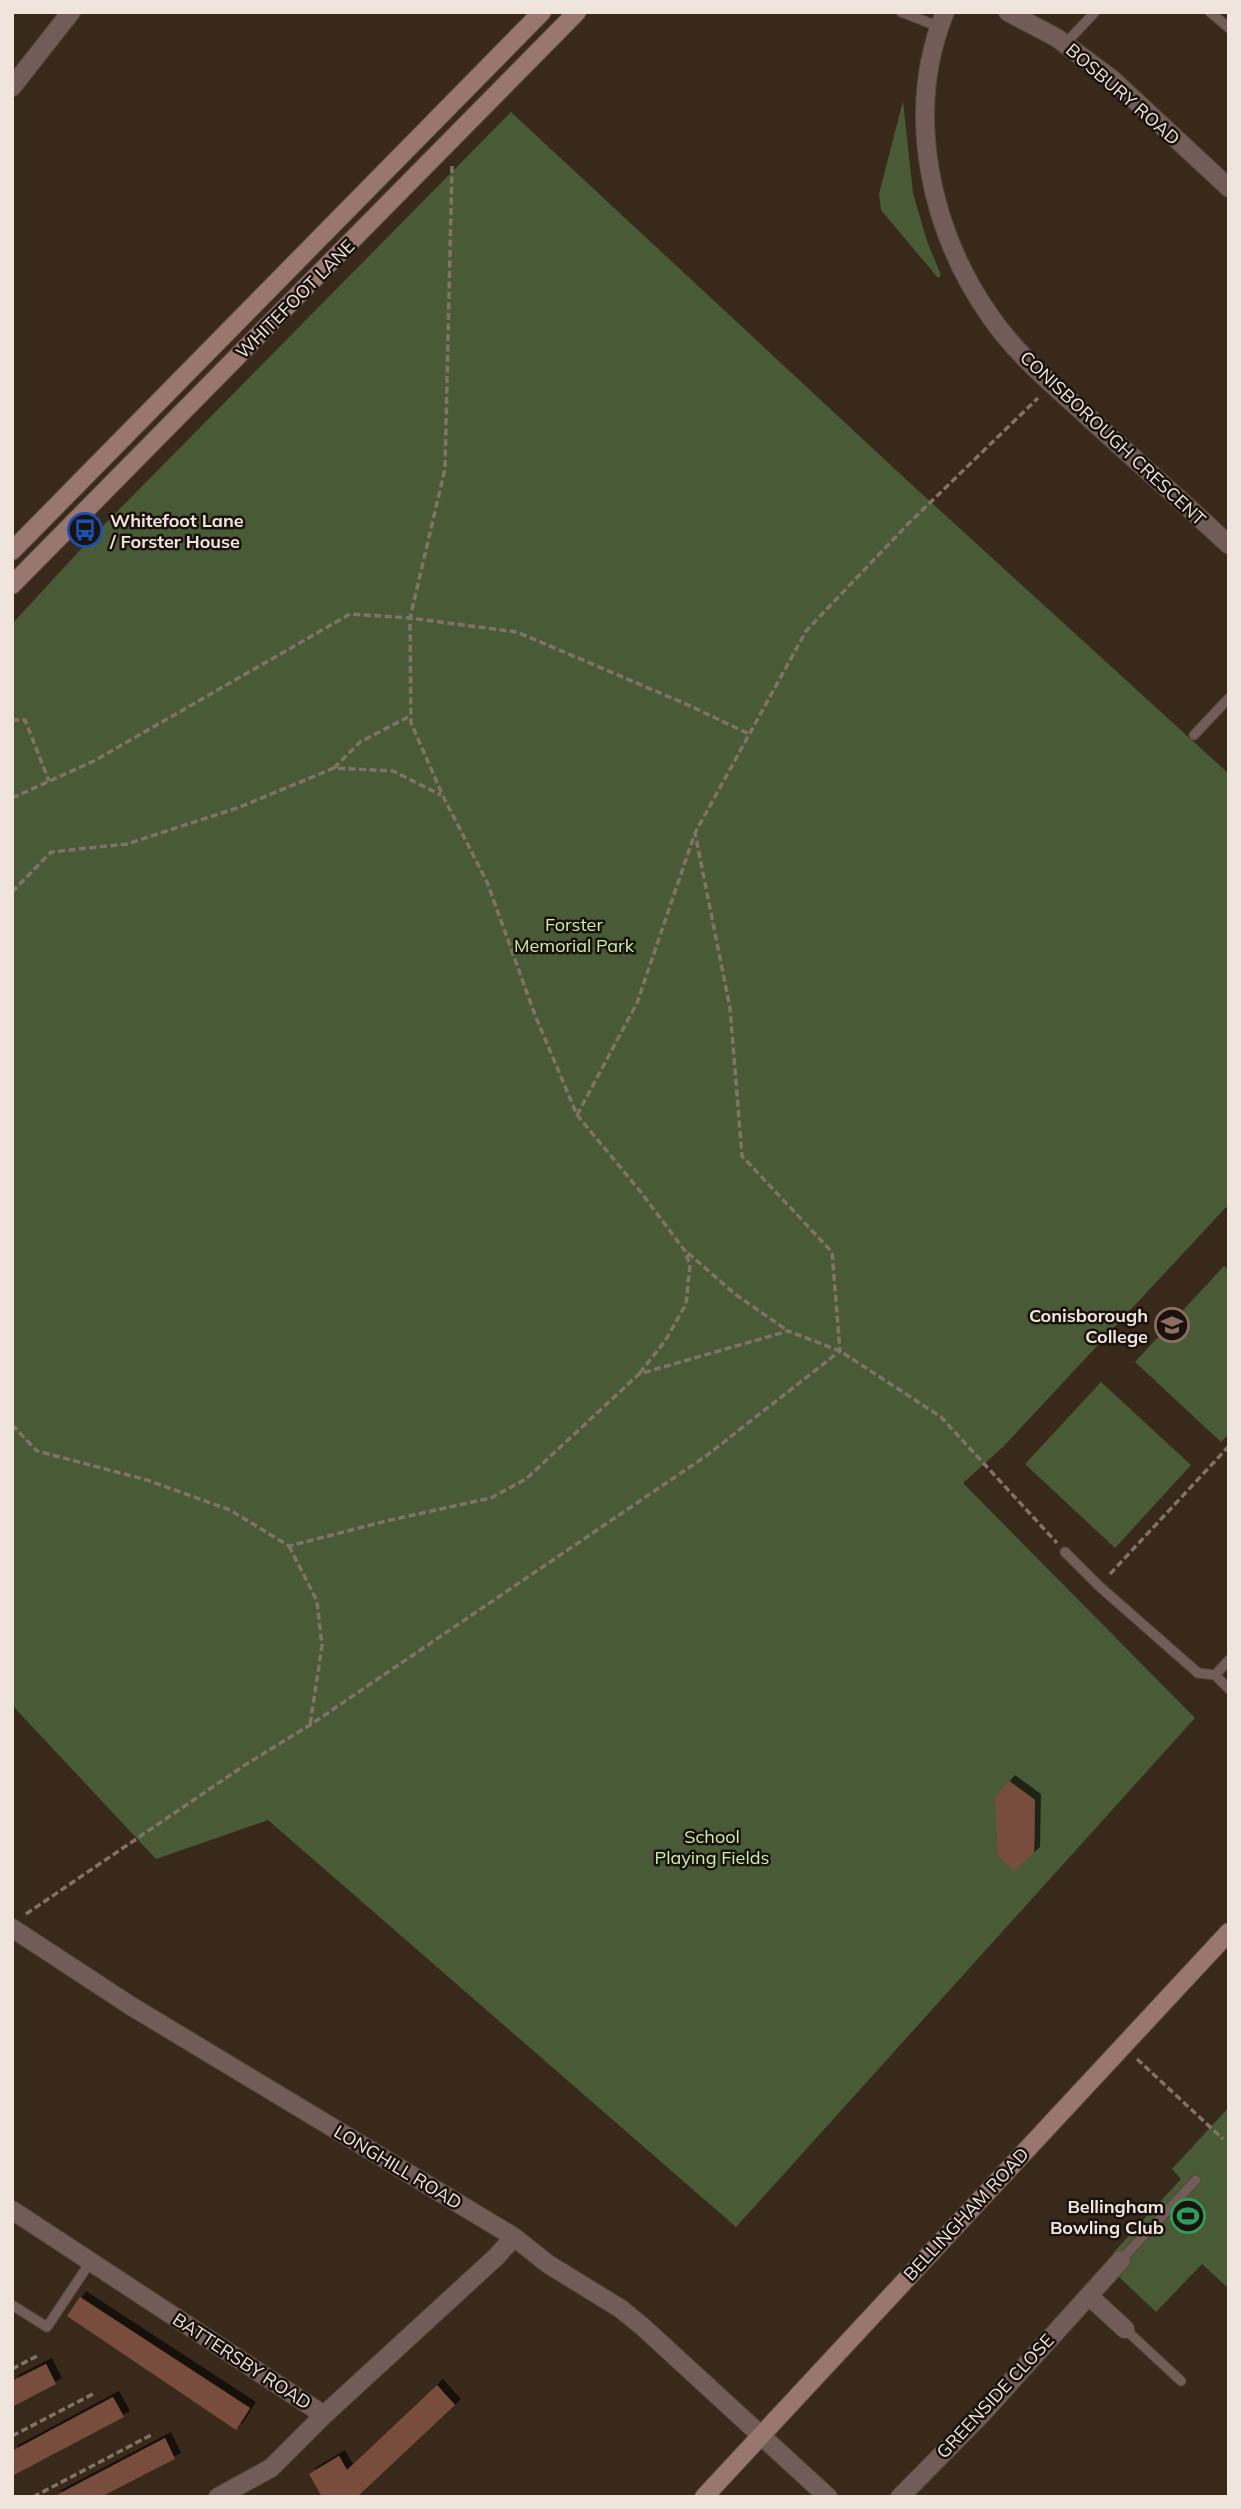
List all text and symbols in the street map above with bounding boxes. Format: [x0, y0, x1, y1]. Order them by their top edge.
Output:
street label: BOSBURY ROAD [1061, 38, 1185, 150]
street label: WHITEFOOT LANE [231, 235, 359, 363]
street label: CONISBOROUGH CRESCENT [1015, 346, 1211, 530]
place label: Whitefoot Lane / Forster House [109, 509, 244, 553]
bus stop icon: Whitefoot Lane / Forster House [66, 511, 104, 549]
park label: Forster Memorial Park [514, 913, 635, 957]
place label: Conisborough College [1029, 1304, 1148, 1348]
school or university icon: Conisborough College [1153, 1306, 1191, 1344]
park label: School Playing Fields [655, 1825, 769, 1869]
street label: LONGHILL ROAD [330, 2120, 466, 2214]
street label: BELLINGHAM ROAD [898, 2143, 1034, 2285]
place label: Bellingham Bowling Club [1050, 2195, 1164, 2239]
sports icon: Bellingham Bowling Club [1169, 2197, 1207, 2235]
street label: BATTERSBY ROAD [168, 2308, 316, 2414]
street label: GREENSIDE CLOSE [931, 2329, 1059, 2463]

